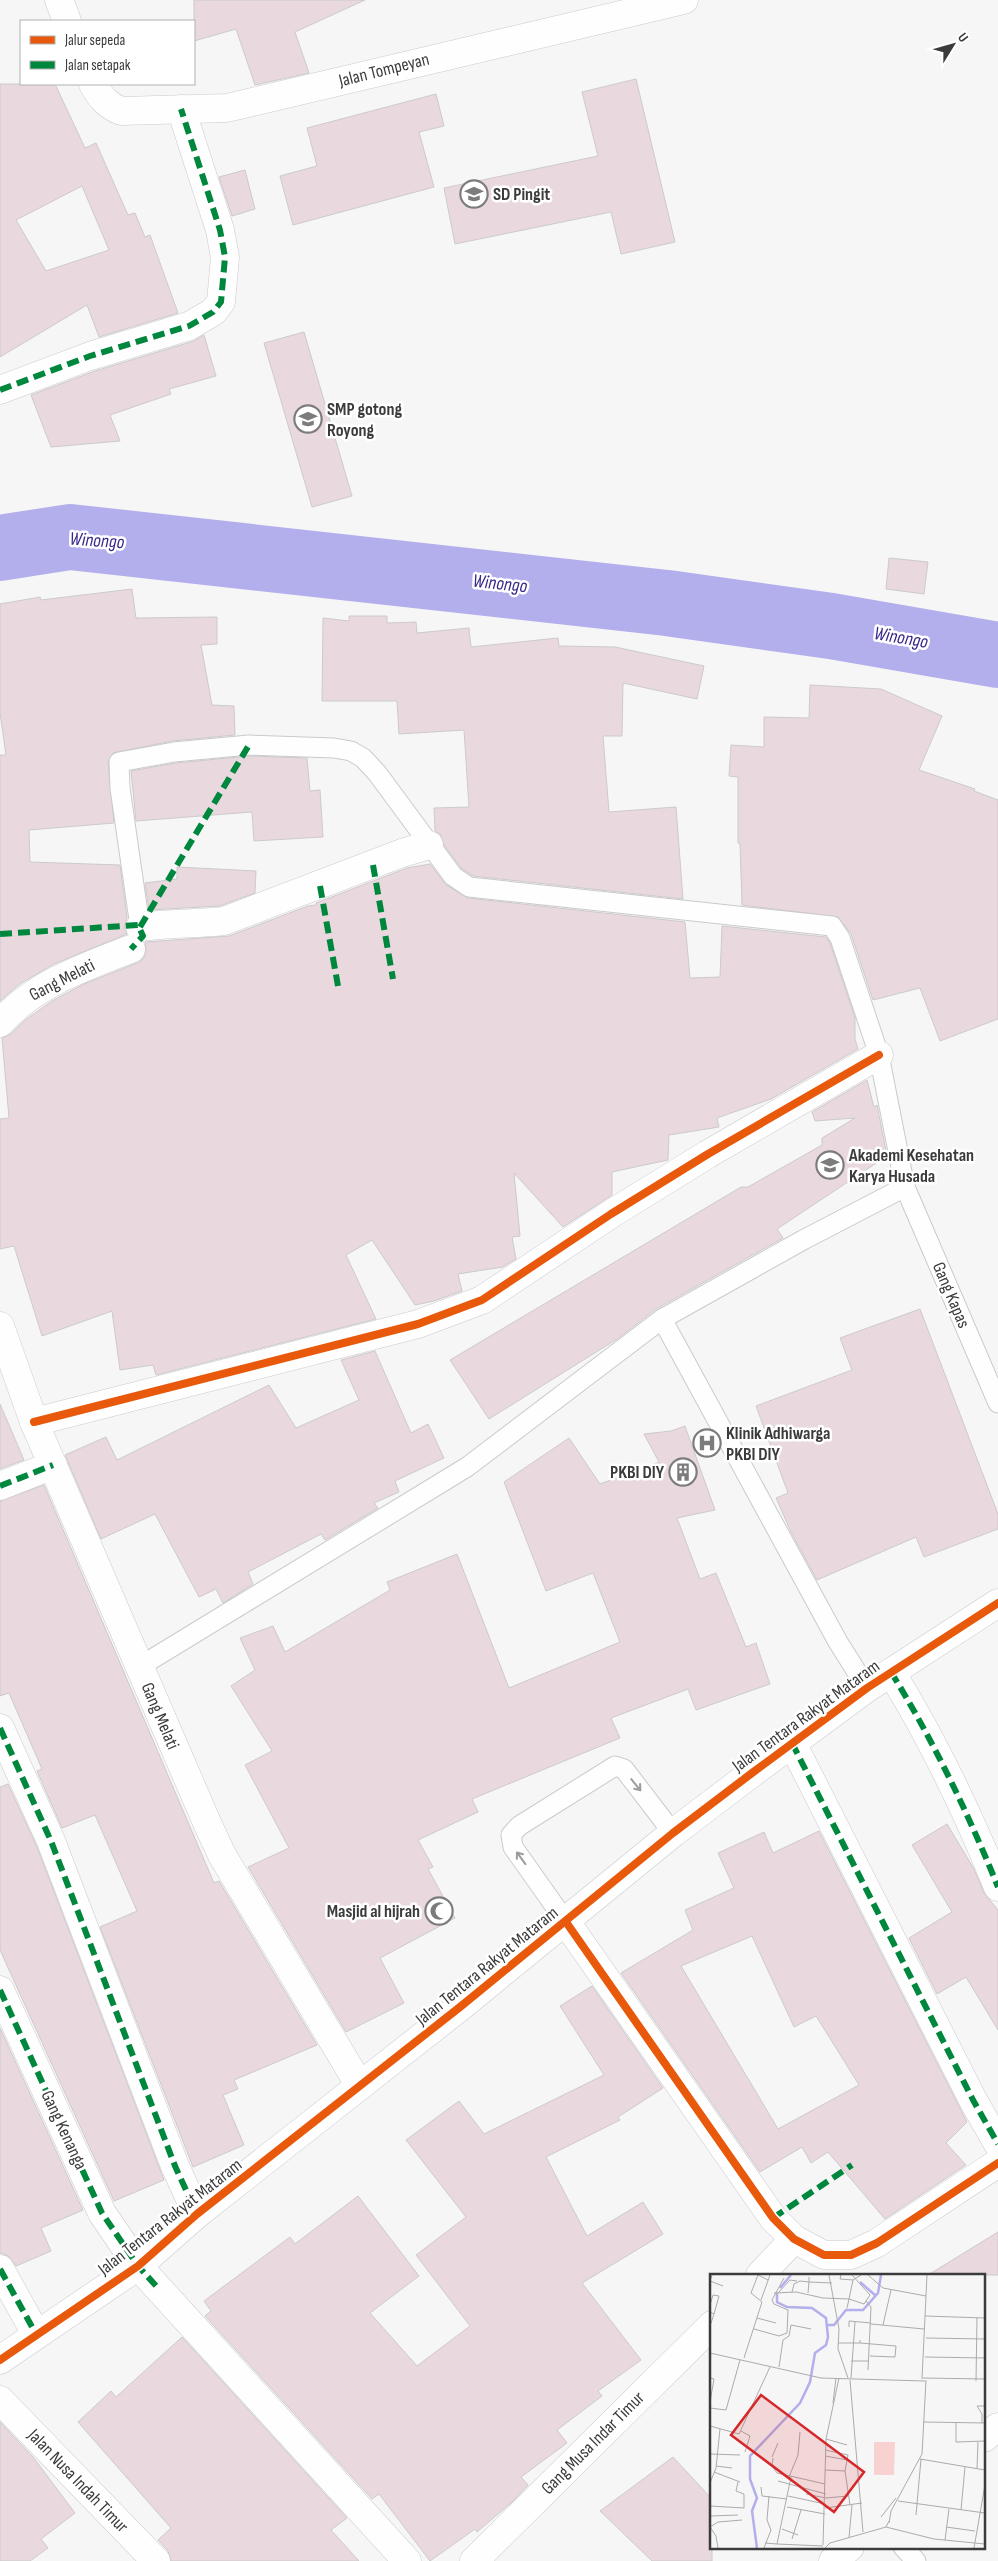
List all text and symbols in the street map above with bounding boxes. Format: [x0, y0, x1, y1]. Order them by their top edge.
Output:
legend [20, 20, 195, 85]
north arrow [928, 20, 978, 70]
text: U [954, 29, 972, 46]
text: Jalur sepeda [64, 31, 126, 50]
street label: Jalan Tompeyan [336, 49, 431, 92]
text: Jalan setapak [64, 56, 131, 75]
school or university icon: SD Pingit [459, 179, 489, 209]
place label: SD Pingit [493, 184, 550, 205]
place label: SMP gotong Royong [327, 399, 402, 441]
school or university icon: SMP gotong Royong [293, 404, 323, 434]
water label: Winongo [69, 528, 125, 554]
water label: Winongo [472, 570, 529, 598]
water label: Winongo [872, 622, 930, 654]
street label: Gang Melati [26, 955, 98, 1005]
place label: Akademi Kesehatan Karya Husada [848, 1145, 974, 1187]
school or university icon: Akademi Kesehatan Karya Husada [815, 1150, 845, 1180]
street label: Gang Kapas [928, 1259, 974, 1331]
place label: Klinik Adhiwarga PKBI DIY [726, 1423, 830, 1465]
hospital icon: Klinik Adhiwarga PKBI DIY [692, 1428, 722, 1458]
building icon: PKBI DIY [668, 1457, 698, 1487]
place label: PKBI DIY [610, 1462, 665, 1483]
street label: Jalan Tentara Rakyat Mataram [727, 1656, 884, 1777]
street label: Gang Melati [137, 1679, 183, 1753]
one-way arrow [631, 1778, 642, 1791]
one-way arrow [516, 1851, 526, 1865]
mosque icon: Masjid al hijrah [424, 1896, 454, 1926]
place label: Masjid al hijrah [327, 1901, 420, 1922]
street label: Jalan Tentara Rakyat Mataram [411, 1902, 562, 2030]
street label: Gang Kenanga [37, 2087, 91, 2173]
street label: Jalan Tentara Rakyat Mataram [93, 2154, 246, 2280]
inset map [710, 2274, 986, 2548]
street label: Gang Musa Indar Timur [537, 2387, 649, 2499]
street label: Jalan Nusa Indah Timur [23, 2424, 133, 2537]

